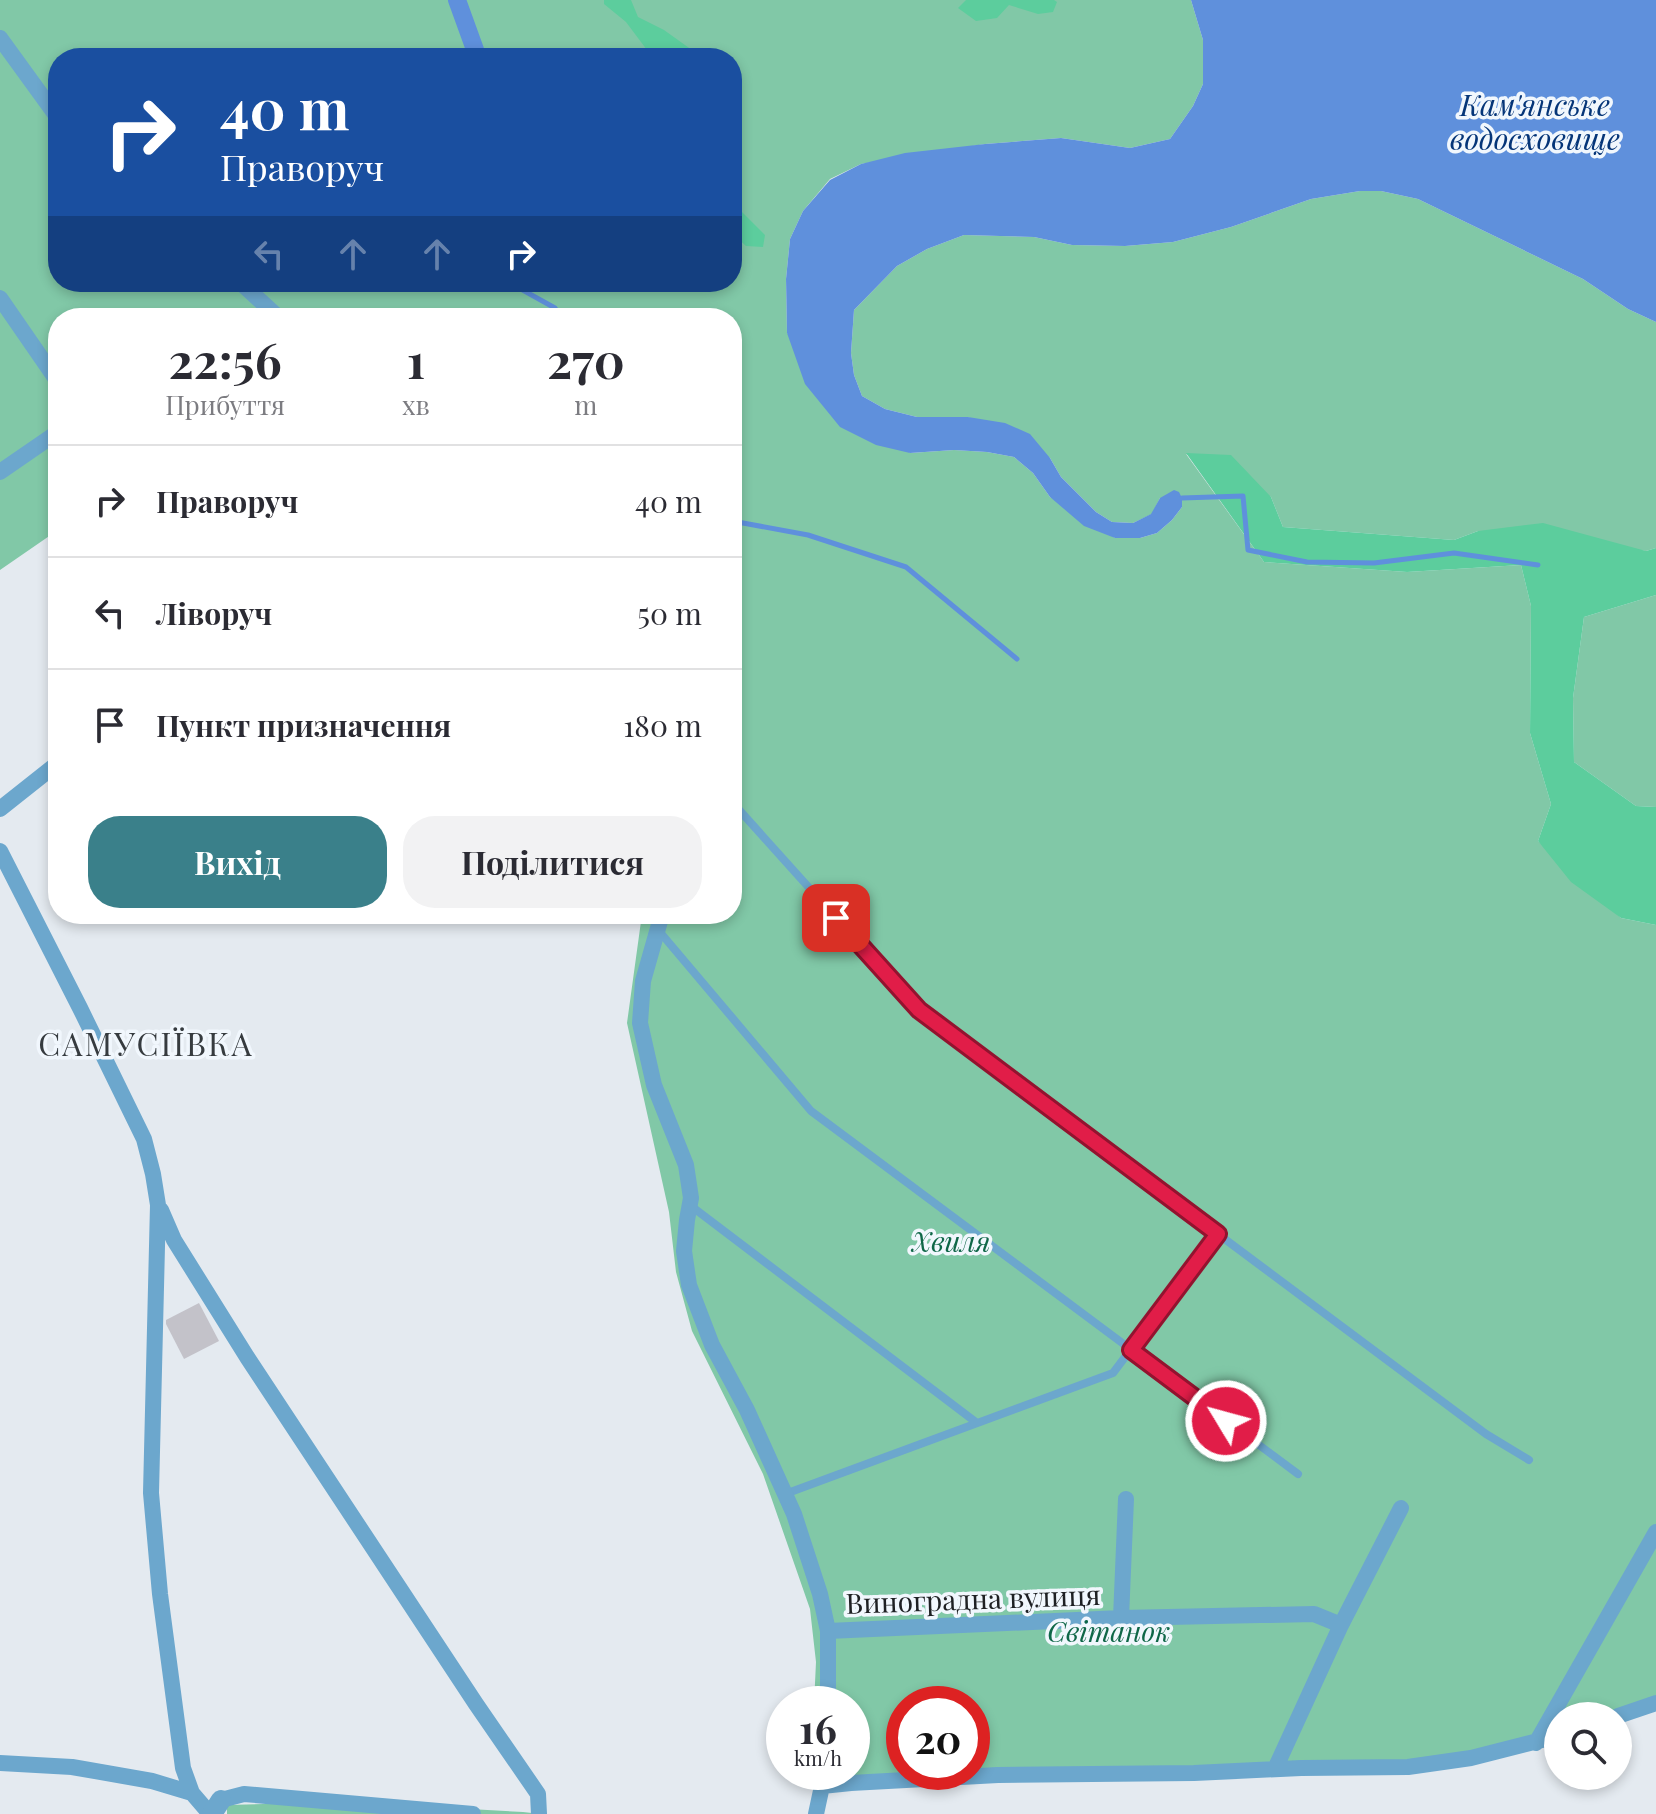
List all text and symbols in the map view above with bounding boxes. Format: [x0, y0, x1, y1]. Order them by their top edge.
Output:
text: 40 m [220, 70, 349, 145]
icon: right [88, 80, 192, 184]
water label: Кам'янське водосховище [1450, 84, 1620, 158]
text: Праворуч [220, 142, 384, 190]
icon: left [247, 232, 291, 276]
icon: ahead [331, 232, 375, 276]
icon: ahead [415, 232, 459, 276]
icon: right [499, 232, 543, 276]
text: 22:56 [168, 327, 282, 391]
text: 1 [407, 327, 425, 391]
text: 270 [547, 327, 625, 391]
text: Прибуття [165, 387, 285, 422]
text: хв [402, 387, 430, 422]
text: m [574, 387, 597, 422]
icon: right [88, 479, 132, 523]
text: Праворуч [156, 481, 298, 521]
text: 40 m [635, 481, 702, 521]
icon: left [88, 591, 132, 635]
text: Ліворуч [156, 593, 272, 633]
text: 50 m [637, 593, 702, 633]
icon: arrive [88, 703, 132, 747]
text: Пункт призначення [156, 705, 451, 745]
text: 180 m [623, 705, 702, 745]
button: Вихід [88, 816, 387, 908]
button: Поділитися [403, 816, 702, 908]
pin [802, 884, 870, 952]
icon: arrive [814, 896, 858, 940]
district label: САМУСІЇВКА [38, 1021, 254, 1064]
park label: Хвиля [911, 1222, 990, 1259]
position arrow [1184, 1379, 1268, 1463]
street label: Виноградна вулиця [845, 1575, 1101, 1621]
park label: Світанок [1047, 1612, 1171, 1649]
speed limit sign: 20 [886, 1686, 990, 1790]
text: 16 [799, 1701, 837, 1754]
map controls [1544, 1702, 1632, 1790]
button: search [1544, 1702, 1632, 1790]
text: km/h [794, 1744, 842, 1771]

